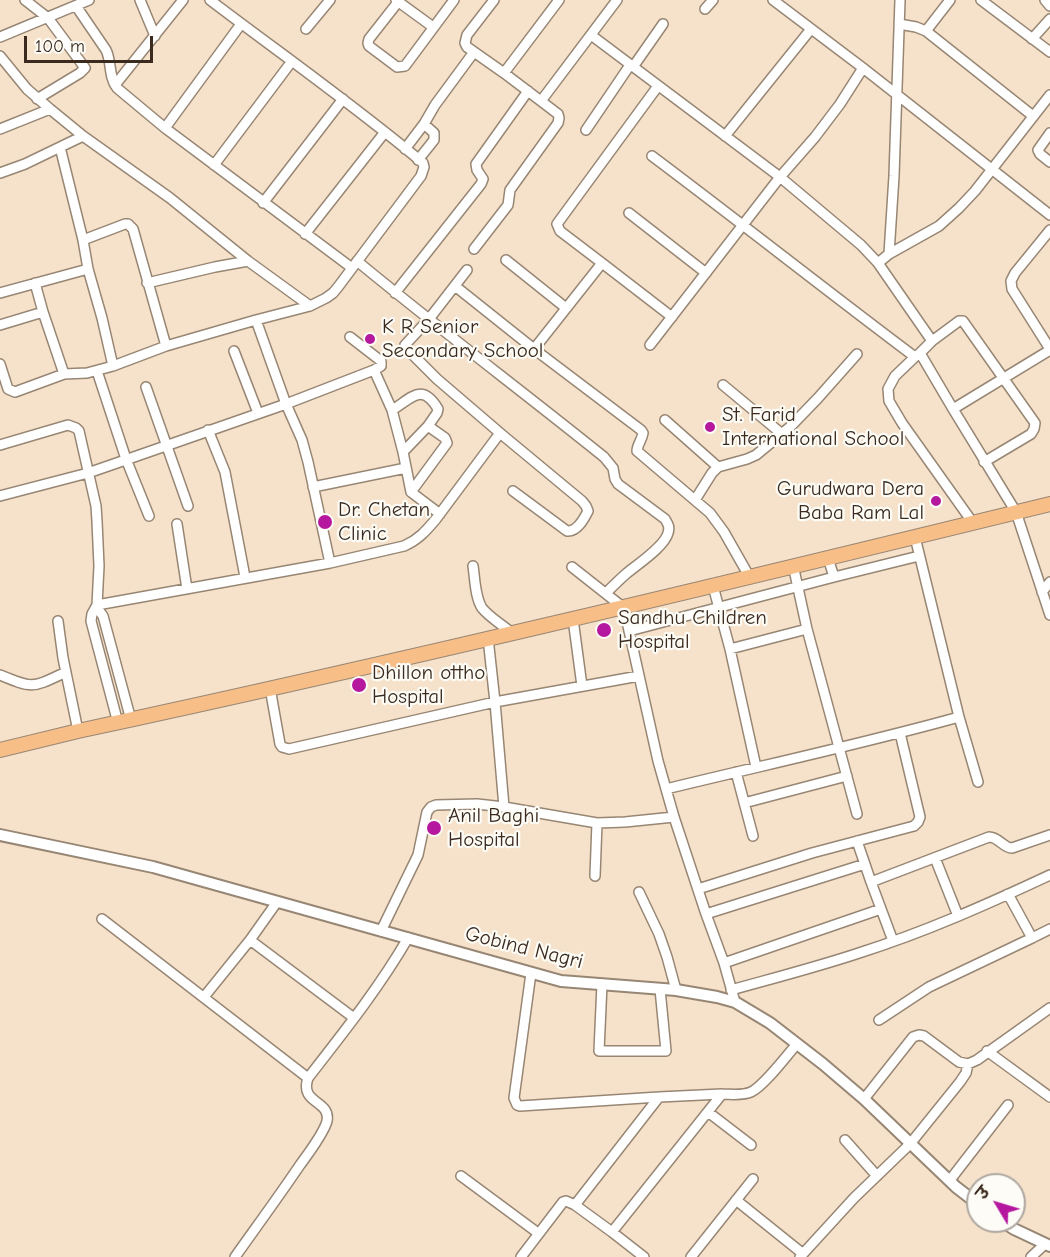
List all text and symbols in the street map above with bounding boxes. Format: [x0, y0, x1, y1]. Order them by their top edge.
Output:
scale bar [27, 24, 156, 62]
text: 100 m [35, 36, 85, 57]
place label: K R Senior Secondary School [382, 314, 543, 364]
marker: K R Senior Secondary School [363, 332, 377, 346]
place label: St. Farid International School [722, 402, 904, 452]
marker: St. Farid International School [703, 420, 717, 434]
place label: Gurudwara Dera Baba Ram Lal [777, 476, 924, 526]
marker: Gurudwara Dera Baba Ram Lal [929, 494, 943, 508]
place label: Dr. Chetan Clinic [338, 497, 430, 547]
marker: Dr. Chetan Clinic [316, 513, 334, 531]
place label: Sandhu Children Hospital [618, 605, 767, 655]
marker: Sandhu Children Hospital [595, 621, 613, 639]
place label: Dhillon ottho Hospital [372, 660, 485, 710]
marker: Dhillon ottho Hospital [350, 676, 368, 694]
place label: Anil Baghi Hospital [448, 803, 539, 853]
marker: Anil Baghi Hospital [425, 819, 443, 837]
street label: Gobind Nagri [462, 921, 586, 975]
north arrow [966, 1173, 1026, 1233]
text: उ [973, 1183, 994, 1203]

